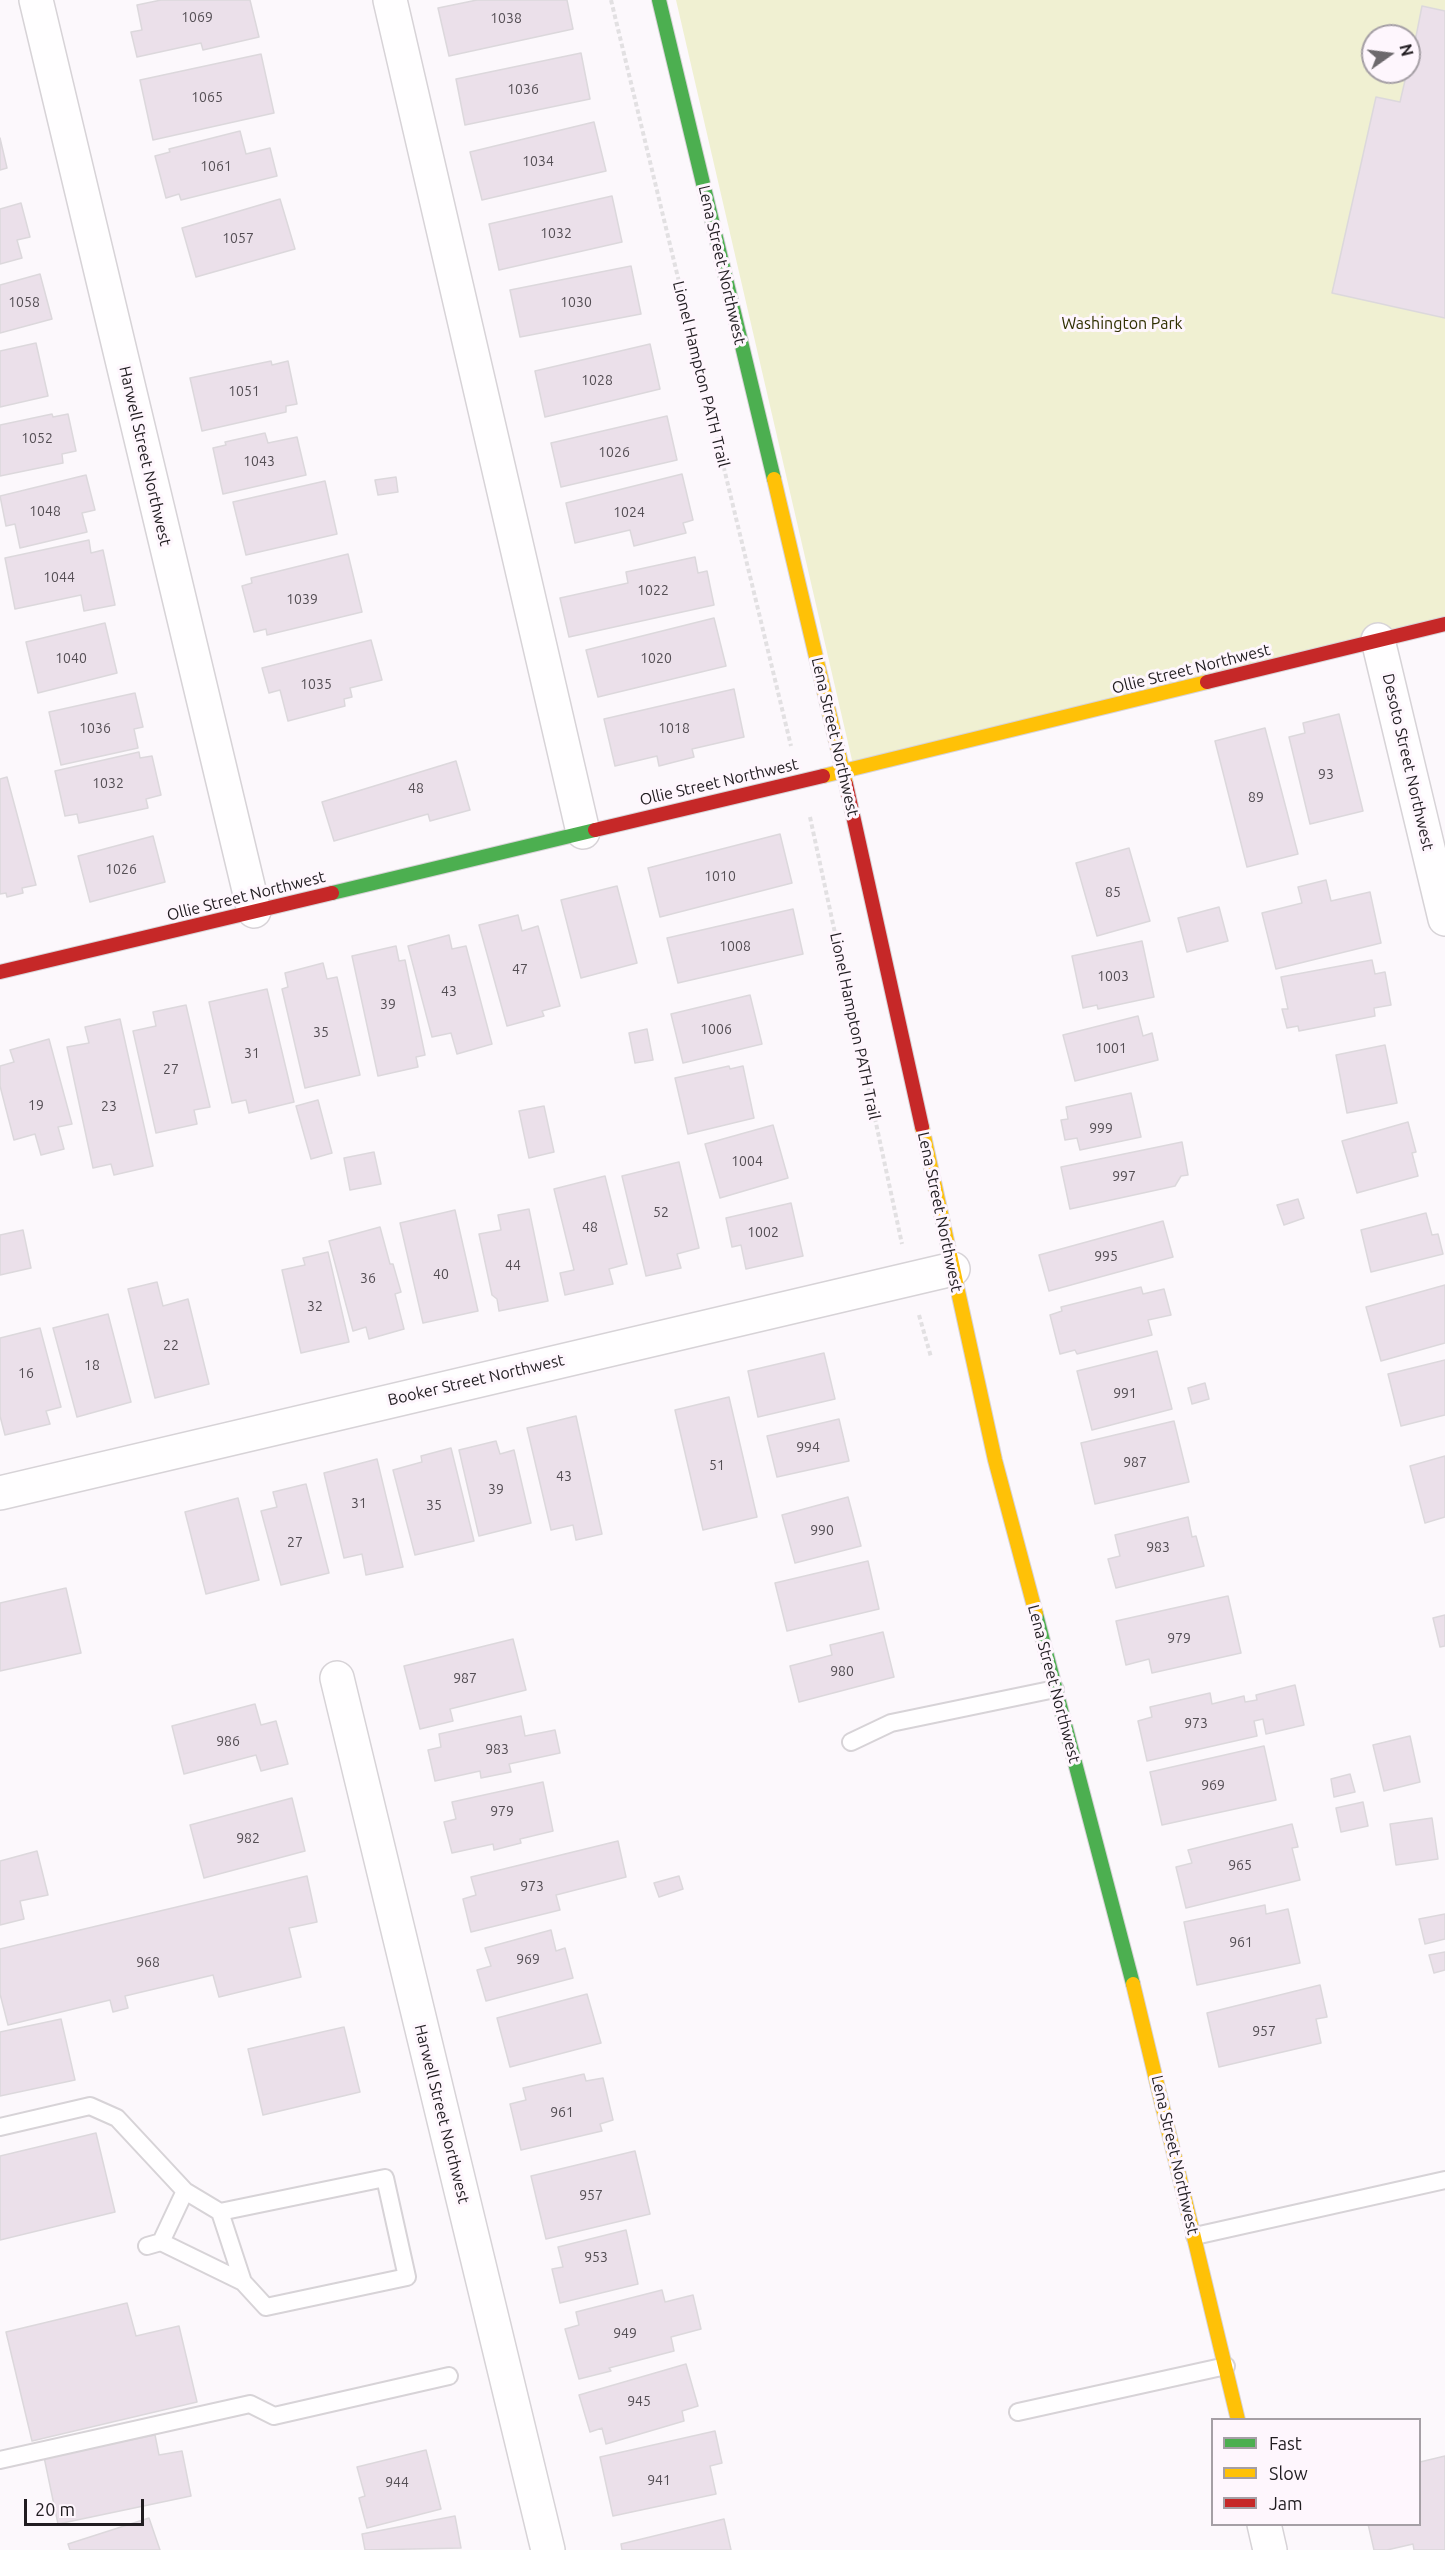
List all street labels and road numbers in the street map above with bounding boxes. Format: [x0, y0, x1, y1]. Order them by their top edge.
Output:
street label: Lena Street Northwest [694, 183, 750, 347]
street label: Lionel Hampton PATH Trail [669, 279, 733, 469]
street label: Harwell Street Northwest [115, 364, 175, 548]
street label: Ollie Street Northwest [1110, 640, 1272, 698]
street label: Lena Street Northwest [807, 655, 863, 819]
street label: Desoto Street Northwest [1378, 672, 1438, 852]
street label: Ollie Street Northwest [638, 754, 800, 810]
street label: Ollie Street Northwest [165, 867, 327, 925]
street label: Lionel Hampton PATH Trail [826, 931, 884, 1121]
street label: Lena Street Northwest [914, 1130, 966, 1294]
street label: Booker Street Northwest [386, 1350, 566, 1410]
street label: Lena Street Northwest [1024, 1603, 1084, 1765]
street label: Harwell Street Northwest [410, 2022, 474, 2206]
street label: Lena Street Northwest [1147, 2073, 1203, 2237]

